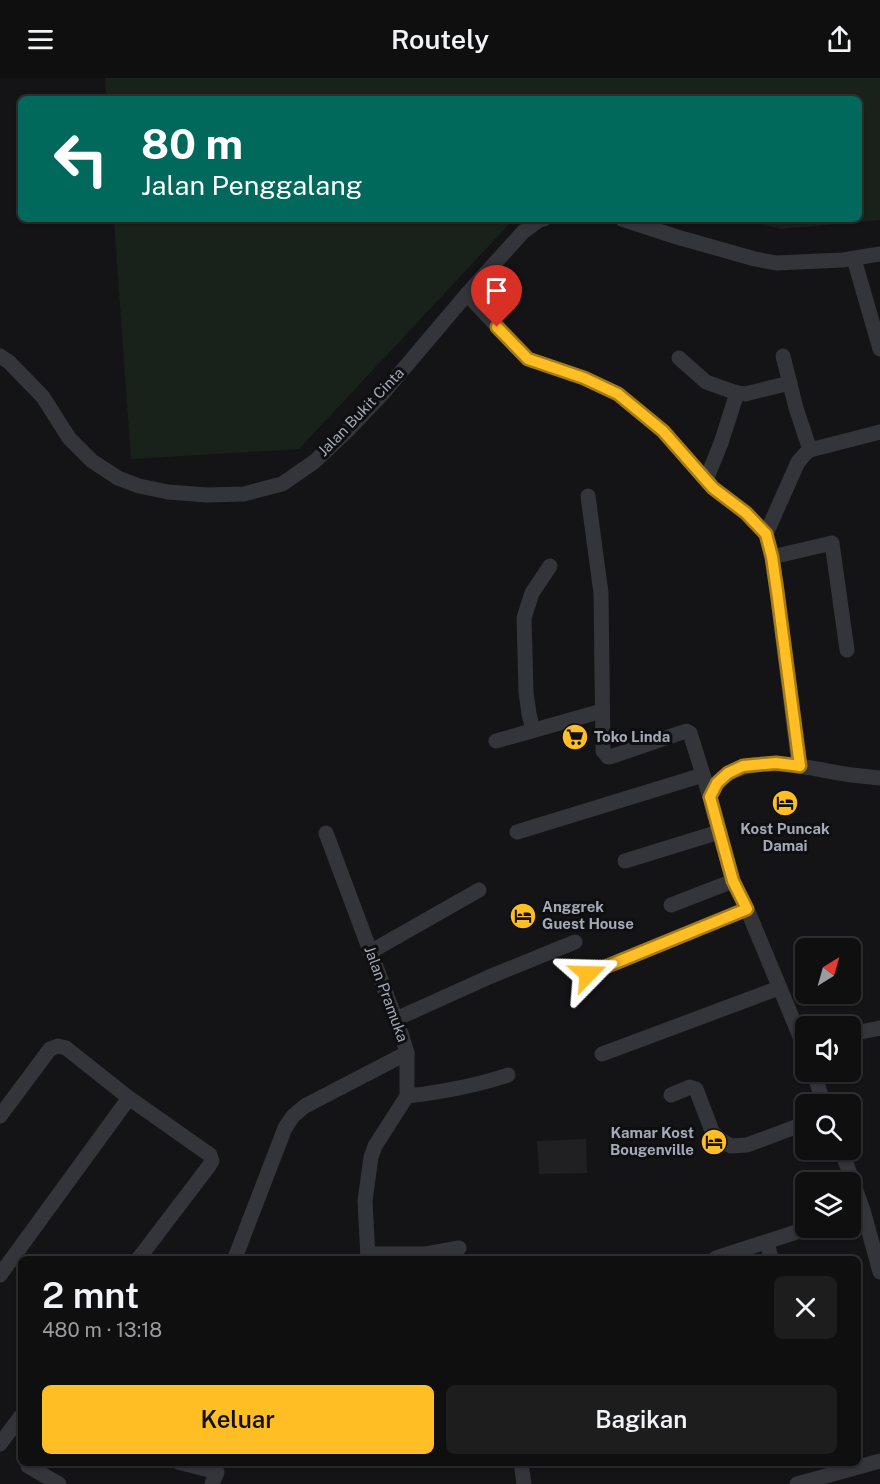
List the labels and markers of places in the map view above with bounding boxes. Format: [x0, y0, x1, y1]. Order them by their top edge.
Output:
pin [471, 265, 522, 327]
supermarket icon: Toko Linda [560, 722, 590, 752]
place label: Toko Linda [594, 728, 670, 745]
hotel icon: Kost Puncak Damai [770, 788, 800, 818]
place label: Kost Puncak Damai [740, 820, 830, 854]
place label: Anggrek Guest House [542, 898, 634, 932]
hotel icon: Anggrek Guest House [508, 901, 538, 931]
place label: Kamar Kost Bougenville [610, 1124, 694, 1158]
hotel icon: Kamar Kost Bougenville [699, 1127, 729, 1157]

